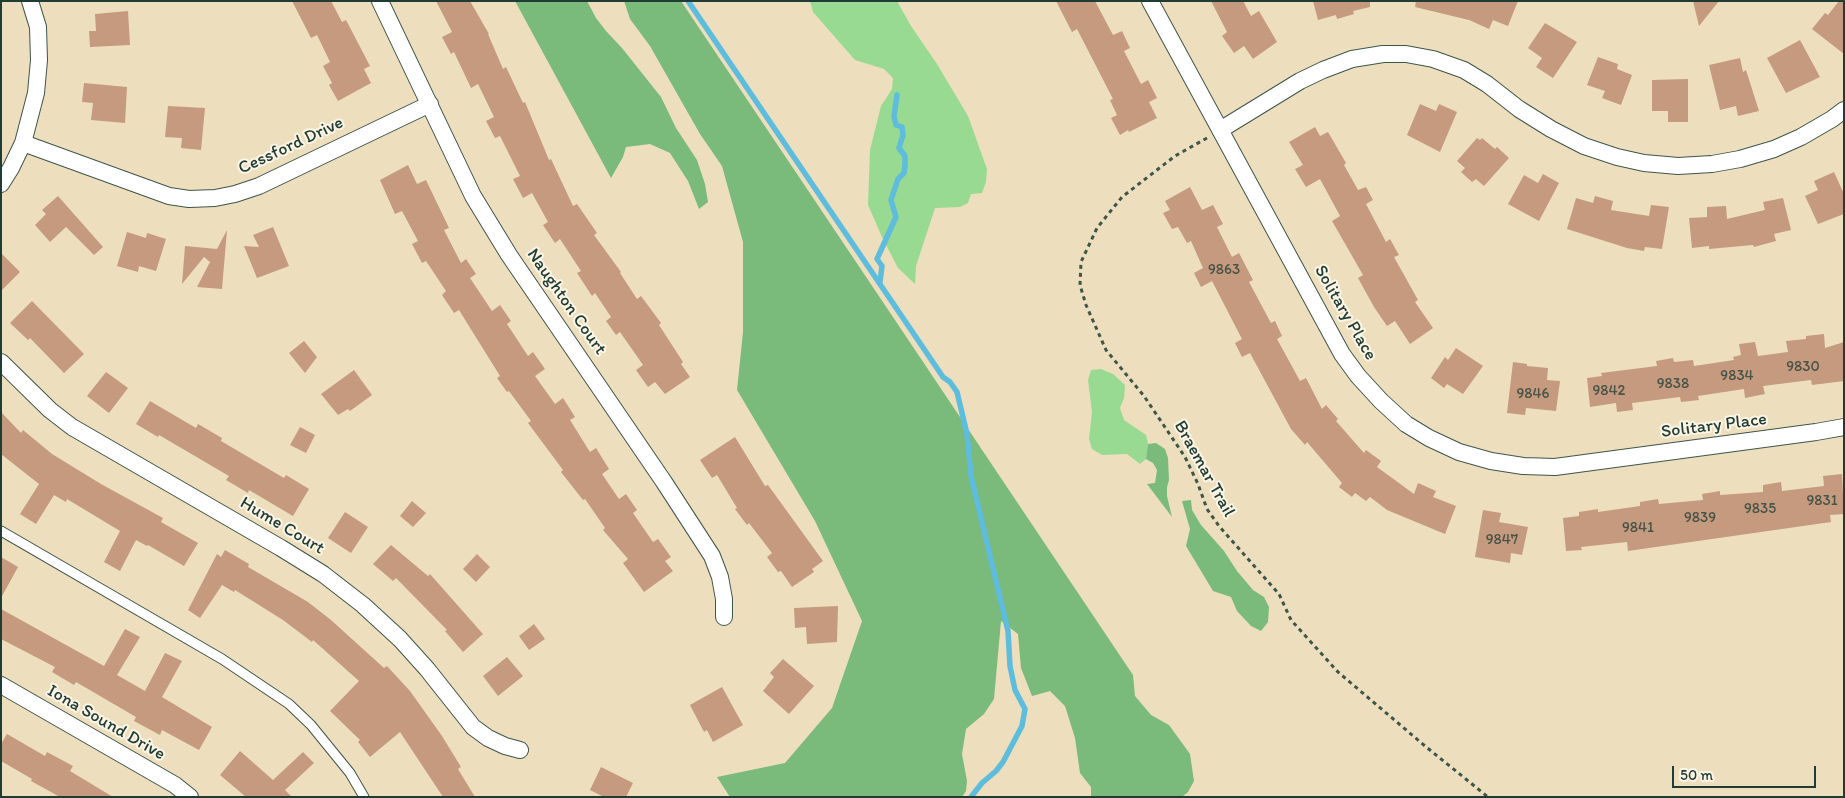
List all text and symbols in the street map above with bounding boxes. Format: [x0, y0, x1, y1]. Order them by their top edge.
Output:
street label: Cessford Drive [235, 112, 347, 180]
street label: Naughton Court [521, 245, 611, 359]
house number: 9863 [1208, 261, 1240, 279]
street label: Solitary Place [1309, 262, 1381, 364]
house number: 9830 [1786, 358, 1820, 376]
house number: 9834 [1720, 367, 1754, 385]
house number: 9838 [1657, 375, 1689, 393]
house number: 9842 [1593, 382, 1625, 400]
house number: 9846 [1516, 385, 1550, 403]
street label: Solitary Place [1660, 409, 1768, 443]
street label: Braemar Trail [1169, 417, 1239, 521]
street label: Hume Court [236, 492, 328, 560]
house number: 9831 [1806, 492, 1838, 510]
house number: 9835 [1744, 500, 1776, 518]
house number: 9839 [1684, 509, 1716, 527]
house number: 9841 [1622, 519, 1654, 537]
house number: 9847 [1486, 531, 1518, 549]
street label: Iona Sound Drive [43, 681, 169, 765]
scale bar [1675, 756, 1819, 788]
text: 50 m [1680, 766, 1713, 784]

